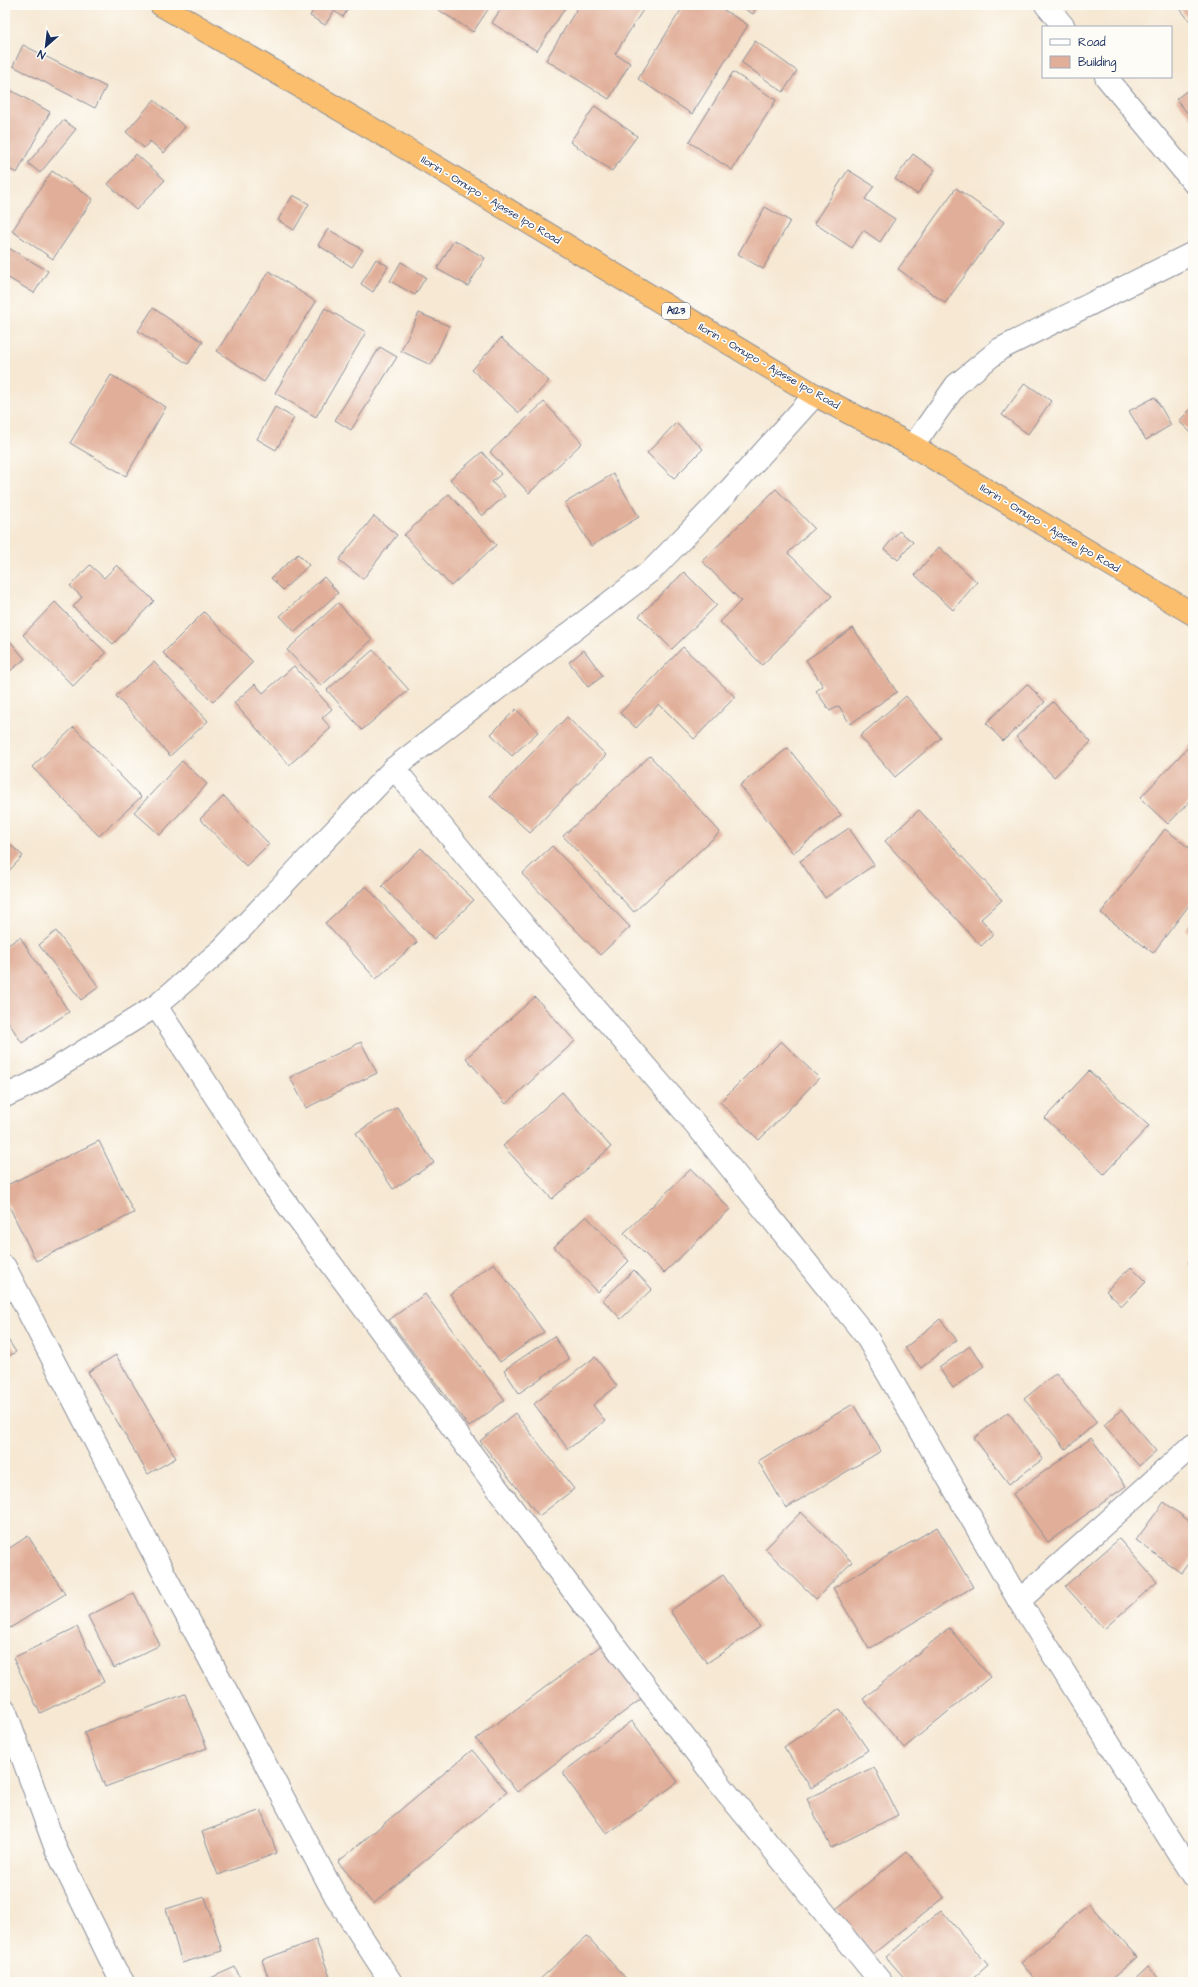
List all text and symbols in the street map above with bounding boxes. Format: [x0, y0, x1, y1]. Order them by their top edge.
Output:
north arrow [26, 26, 66, 66]
legend [1042, 26, 1172, 78]
text: Road [1078, 34, 1106, 51]
text: N [35, 46, 48, 63]
text: Building [1078, 54, 1116, 72]
street label: Ilorin - Omupo - Ajasse Ipo Road [418, 152, 564, 248]
road number: A123 [662, 303, 690, 319]
street label: Ilorin - Omupo - Ajasse Ipo Road [696, 319, 843, 413]
street label: Ilorin - Omupo - Ajasse Ipo Road [977, 480, 1123, 576]

